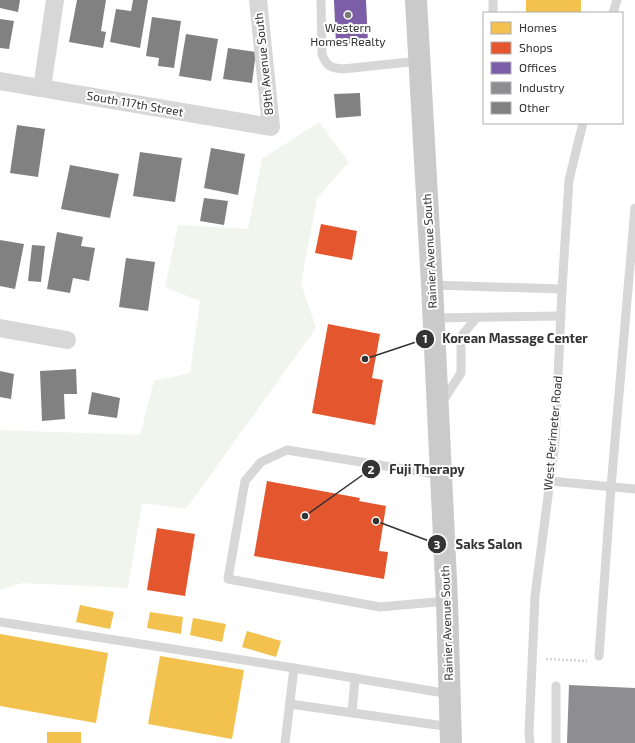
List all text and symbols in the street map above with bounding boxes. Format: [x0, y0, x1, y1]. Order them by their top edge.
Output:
marker: Western Homes Realty [343, 10, 353, 20]
street label: 89th Avenue South [251, 12, 275, 116]
legend [483, 12, 623, 124]
place label: Western Homes Realty [310, 20, 386, 48]
text: Homes [519, 20, 557, 34]
text: Shops [519, 40, 553, 54]
text: Offices [519, 60, 556, 74]
text: Industry [519, 80, 565, 94]
street label: South 117th Street [86, 88, 185, 118]
text: Other [519, 100, 550, 114]
street label: Rainier Avenue South [419, 193, 439, 309]
callout: Korean Massage Center [415, 326, 596, 351]
text: Korean Massage Center [442, 330, 588, 346]
text: 1 [422, 331, 428, 345]
street label: West Perimeter Road [540, 375, 564, 491]
callout: Fuji Therapy [361, 457, 473, 482]
text: Fuji Therapy [389, 461, 465, 477]
text: 2 [368, 462, 375, 476]
callout: Saks Salon [427, 532, 530, 557]
text: Saks Salon [456, 536, 523, 552]
text: 3 [434, 537, 441, 551]
street label: Rainier Avenue South [437, 565, 455, 681]

